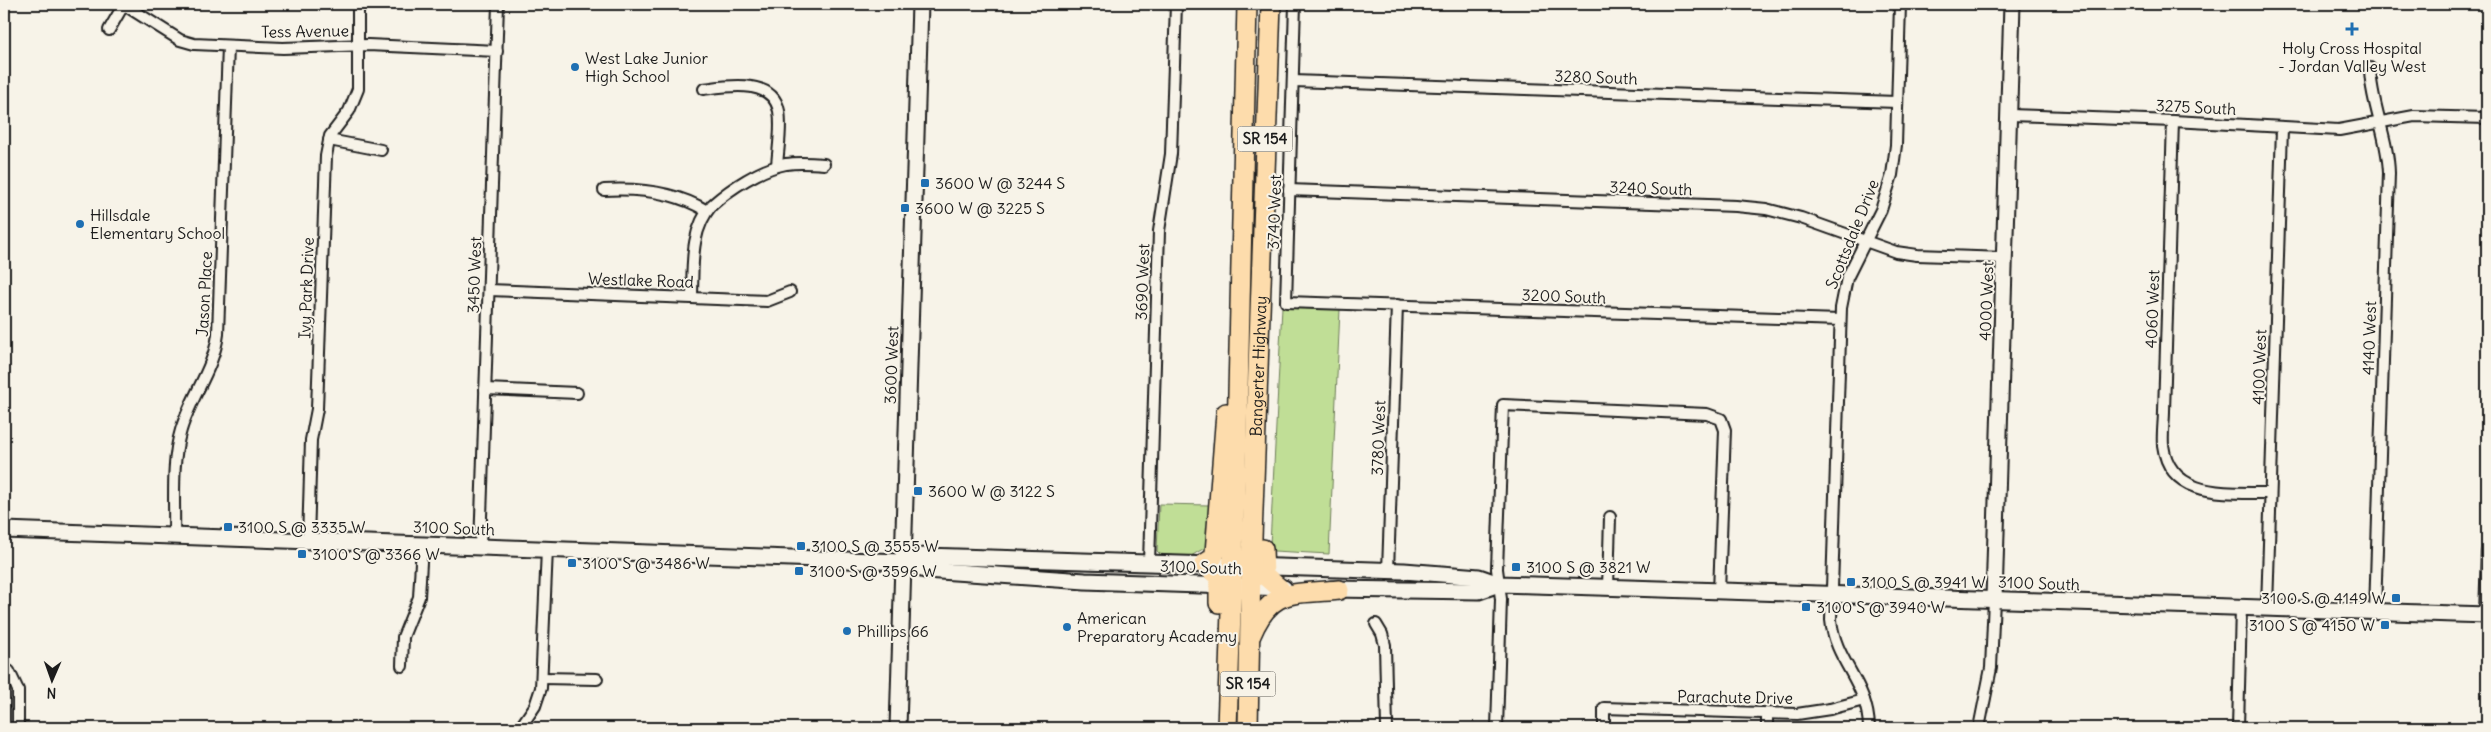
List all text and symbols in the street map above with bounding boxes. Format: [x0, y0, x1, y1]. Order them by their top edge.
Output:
street label: Tess Avenue [261, 20, 349, 42]
marker: Holy Cross Hospital - Jordan Valley West [2345, 22, 2359, 36]
place label: Holy Cross Hospital - Jordan Valley West [2278, 38, 2427, 76]
place label: West Lake Junior High School [585, 48, 709, 86]
marker: West Lake Junior High School [569, 61, 581, 73]
street label: 3280 South [1554, 66, 1638, 88]
street label: 3275 South [2155, 95, 2237, 119]
road number: SR 154 [1238, 126, 1292, 152]
place label: 3600 W @ 3244 S [935, 173, 1065, 193]
street label: 3740 West [1263, 173, 1285, 250]
street label: Scottsdale Drive [1821, 176, 1883, 292]
marker: 3600 W @ 3244 S [919, 177, 931, 189]
street label: 3240 South [1609, 177, 1693, 199]
place label: 3600 W @ 3225 S [915, 198, 1045, 218]
marker: 3600 W @ 3225 S [899, 202, 911, 214]
place label: Hillsdale Elementary School [90, 205, 225, 243]
marker: Hillsdale Elementary School [74, 218, 86, 230]
street label: 3450 West [463, 236, 485, 314]
street label: Ivy Park Drive [294, 237, 318, 339]
street label: 3690 West [1131, 243, 1153, 321]
street label: Jason Place [192, 251, 216, 337]
street label: 4000 West [1975, 260, 1997, 341]
street label: Westlake Road [588, 268, 694, 292]
street label: 4060 West [2141, 269, 2163, 349]
street label: 3200 South [1521, 285, 1607, 307]
street label: Bangerter Highway [1246, 295, 1271, 437]
street label: 4140 West [2358, 300, 2380, 375]
street label: 3600 West [880, 325, 902, 405]
street label: 4100 West [2248, 328, 2270, 405]
street label: 3780 West [1367, 399, 1389, 476]
place label: 3600 W @ 3122 S [928, 481, 1055, 501]
marker: 3600 W @ 3122 S [912, 485, 924, 497]
place label: 3100 S @ 3335 W [238, 517, 366, 537]
street label: 3100 South [413, 517, 495, 539]
marker: 3100 S @ 3335 W [222, 521, 234, 533]
place label: 3100 S @ 3555 W [811, 536, 939, 556]
marker: 3100 S @ 3555 W [795, 540, 807, 552]
place label: 3100 S @ 3366 W [312, 544, 440, 564]
marker: 3100 S @ 3366 W [296, 548, 308, 560]
place label: 3100 S @ 3486 W [582, 553, 710, 573]
street label: 3100 South [1160, 556, 1242, 578]
marker: 3100 S @ 3486 W [566, 557, 578, 569]
place label: 3100 S @ 3821 W [1526, 557, 1651, 577]
place label: 3100 S @ 3596 W [809, 561, 937, 581]
marker: 3100 S @ 3821 W [1510, 561, 1522, 573]
marker: 3100 S @ 3596 W [793, 565, 805, 577]
place label: 3100 S @ 3941 W [1861, 572, 1986, 592]
street label: 3100 South [1998, 572, 2080, 594]
marker: 3100 S @ 3941 W [1845, 576, 1857, 588]
place label: 3100 S @ 4149 W [2261, 588, 2386, 608]
marker: 3100 S @ 4149 W [2390, 592, 2402, 604]
place label: 3100 S @ 3940 W [1816, 597, 1946, 617]
marker: 3100 S @ 3940 W [1800, 601, 1812, 613]
place label: American Preparatory Academy [1077, 608, 1237, 646]
place label: 3100 S @ 4150 W [2249, 615, 2375, 635]
marker: 3100 S @ 4150 W [2379, 619, 2391, 631]
place label: Phillips 66 [857, 621, 929, 641]
marker: American Preparatory Academy [1061, 621, 1073, 633]
marker: Phillips 66 [841, 625, 853, 637]
north arrow [28, 654, 78, 704]
road number: SR 154 [1220, 672, 1276, 696]
text: N [46, 684, 57, 702]
street label: Parachute Drive [1677, 686, 1793, 708]

